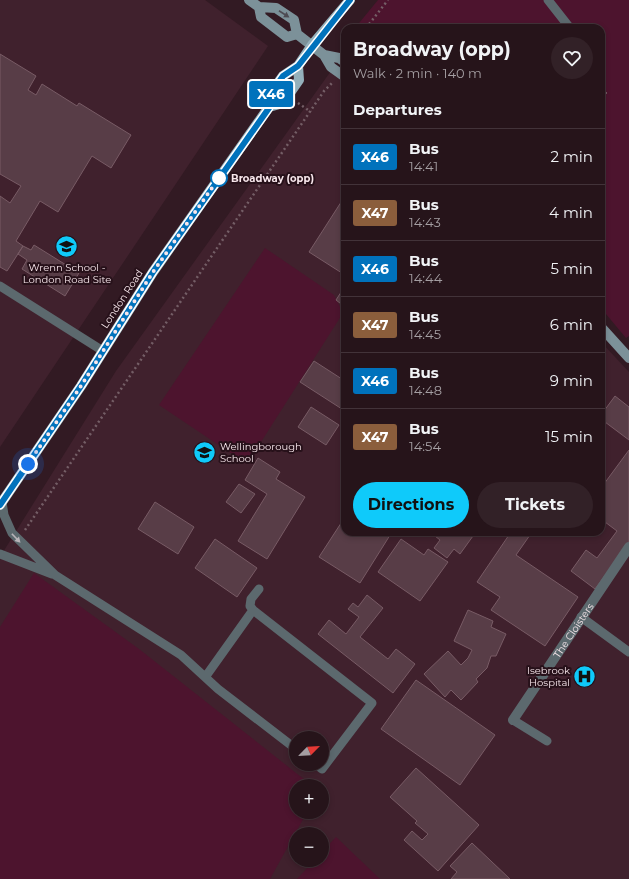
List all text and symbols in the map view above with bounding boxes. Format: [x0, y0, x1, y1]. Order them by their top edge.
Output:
one-way arrow [278, 10, 290, 17]
button: heart [551, 37, 593, 79]
text: Broadway (opp) [353, 38, 511, 61]
text: Walk · 2 min · 140 m [353, 65, 482, 81]
line badge: X46 [248, 81, 294, 107]
text: X46 [257, 85, 285, 103]
text: Departures [353, 100, 442, 119]
text: Bus [409, 139, 439, 158]
text: 2 min [550, 147, 593, 166]
text: X46 [361, 148, 389, 166]
text: 14:41 [409, 158, 438, 174]
marker: Broadway (opp) [210, 169, 228, 187]
place label: Broadway (opp) [231, 172, 314, 185]
text: Bus [409, 195, 439, 214]
text: 4 min [549, 203, 593, 222]
text: X47 [362, 204, 388, 222]
text: 14:43 [409, 214, 441, 230]
school or university icon: Wrenn School - London Road Site [54, 234, 80, 260]
text: Bus [409, 251, 439, 270]
text: 5 min [550, 259, 593, 278]
text: X46 [361, 260, 389, 278]
place label: Wrenn School - London Road Site [23, 261, 111, 286]
street label: London Road [98, 267, 146, 331]
text: 14:44 [409, 270, 442, 286]
text: Bus [409, 307, 439, 326]
text: 6 min [550, 315, 593, 334]
text: X47 [362, 316, 388, 334]
text: 14:45 [409, 326, 441, 342]
text: Bus [409, 363, 439, 382]
text: 9 min [550, 371, 593, 390]
text: X46 [361, 372, 389, 390]
text: 14:48 [409, 382, 442, 398]
text: Bus [409, 419, 439, 438]
text: 15 min [545, 427, 593, 446]
text: X47 [362, 428, 388, 446]
text: 14:54 [409, 438, 441, 454]
school or university icon: Wellingborough School [192, 439, 218, 465]
place label: Wellingborough School [220, 440, 302, 465]
your location [18, 454, 38, 474]
button: Directions [353, 482, 469, 528]
button: Tickets [477, 482, 593, 528]
one-way arrow [11, 533, 21, 543]
street label: The Cloisters [550, 600, 596, 660]
hospital icon: Isebrook Hospital [572, 663, 598, 689]
place label: Isebrook Hospital [527, 664, 570, 689]
north arrow [289, 731, 329, 771]
map controls [289, 731, 329, 867]
button: + [289, 779, 329, 819]
button: − [289, 827, 329, 867]

